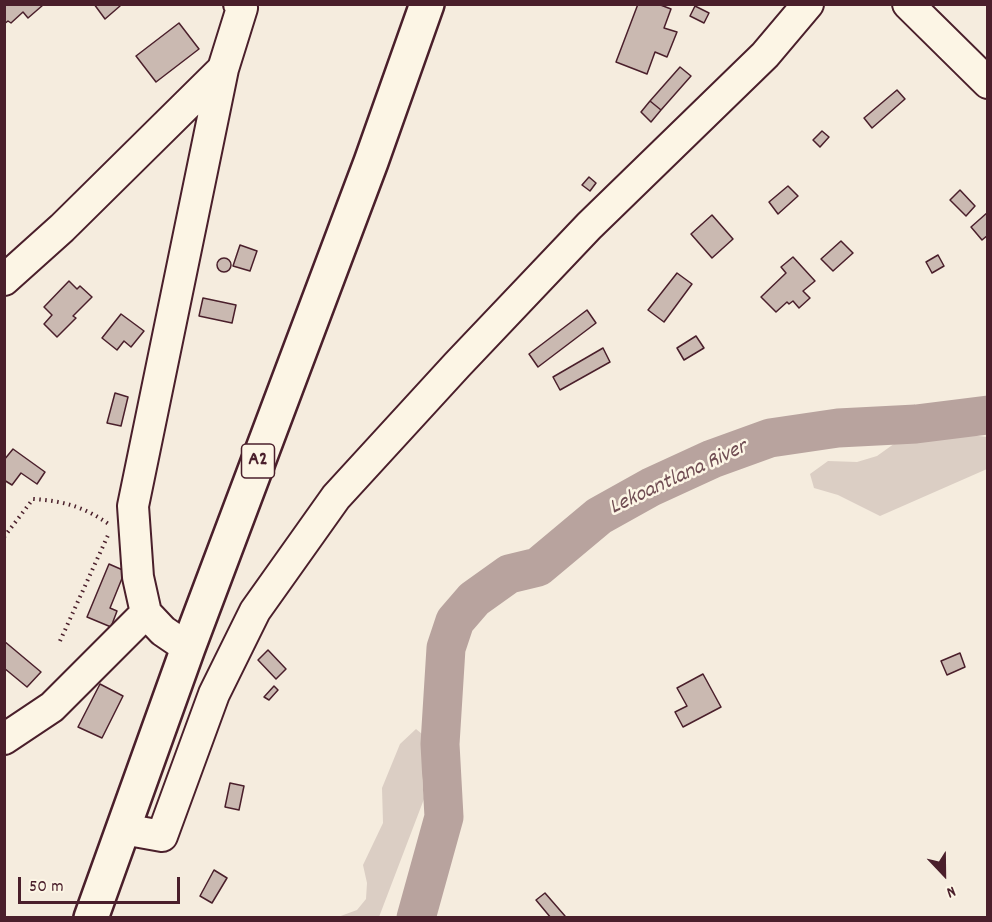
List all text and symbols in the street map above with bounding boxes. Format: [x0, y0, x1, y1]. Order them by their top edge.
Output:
water label: Lekoantlana River [606, 436, 752, 522]
road number: A2 [242, 444, 274, 478]
north arrow [914, 844, 974, 904]
scale bar [21, 865, 183, 903]
text: 50 m [29, 875, 64, 900]
text: N [943, 879, 959, 903]

